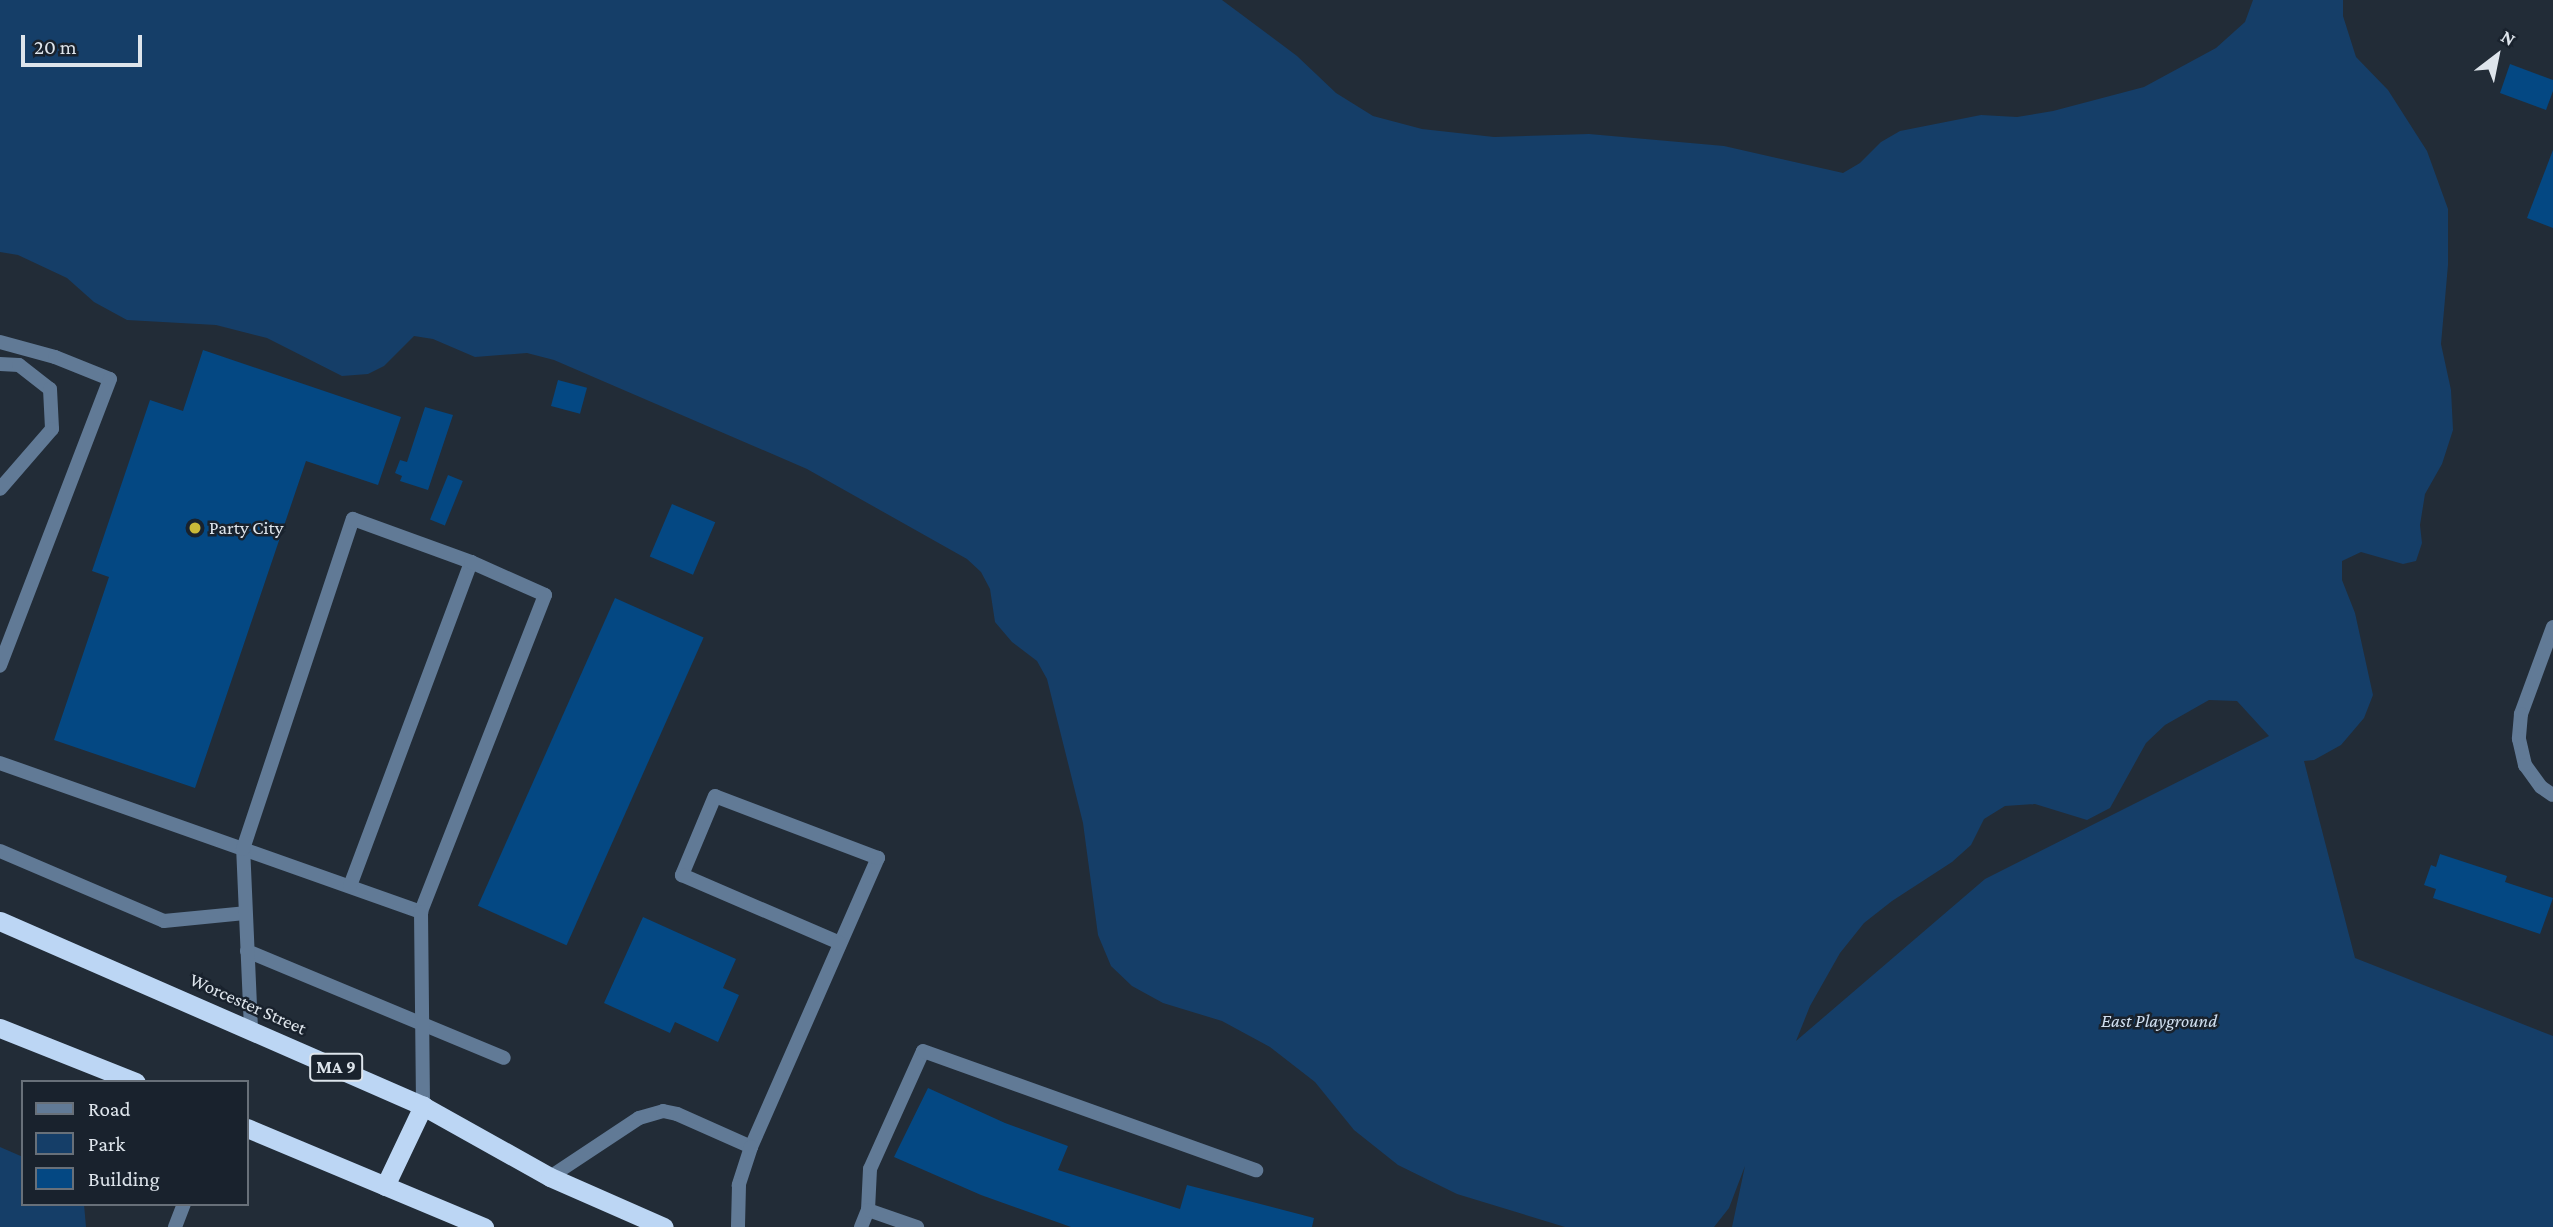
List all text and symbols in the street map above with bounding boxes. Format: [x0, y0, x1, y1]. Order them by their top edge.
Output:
scale bar [24, 21, 145, 65]
north arrow [2462, 21, 2532, 91]
text: N [2497, 25, 2519, 50]
text: 20 m [34, 35, 77, 59]
place label: Party City [209, 517, 283, 539]
marker: Party City [187, 520, 203, 536]
street label: Worcester Street [186, 968, 310, 1040]
park label: East Playground [2101, 1010, 2217, 1032]
road number: MA 9 [308, 1052, 364, 1082]
legend [21, 1080, 248, 1206]
text: Road [88, 1097, 131, 1121]
text: Park [88, 1132, 125, 1156]
text: Building [88, 1167, 160, 1191]

